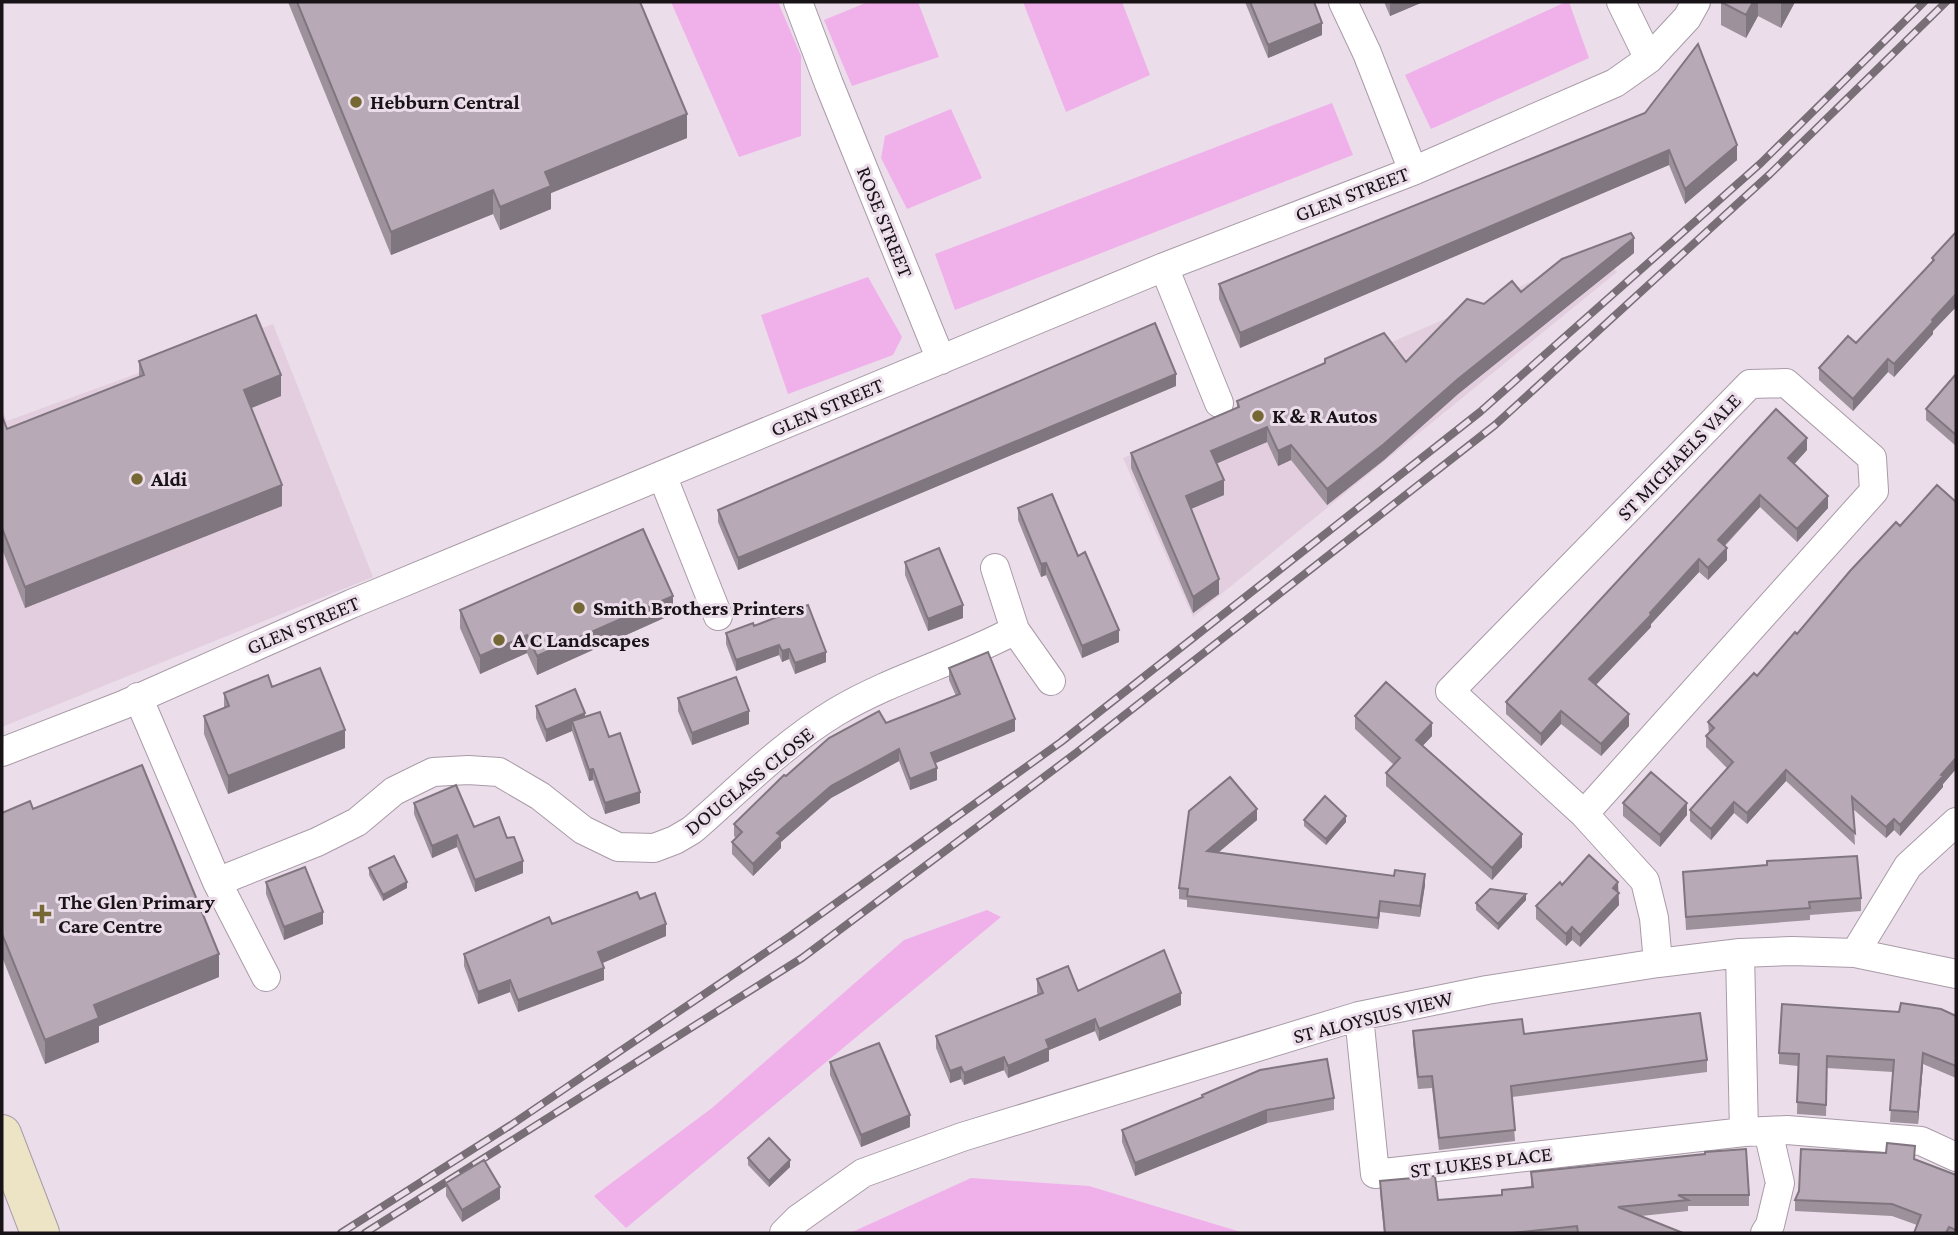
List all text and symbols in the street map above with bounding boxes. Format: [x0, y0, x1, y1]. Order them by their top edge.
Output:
place label: Hebburn Central [370, 90, 520, 114]
marker: Hebburn Central [348, 94, 364, 110]
street label: GLEN STREET [1292, 161, 1413, 227]
street label: ROSE STREET [852, 163, 918, 282]
street label: GLEN STREET [767, 372, 887, 441]
street label: ST MICHAELS VALE [1612, 388, 1746, 526]
place label: K & R Autos [1272, 404, 1378, 428]
marker: K & R Autos [1250, 408, 1266, 424]
place label: Aldi [150, 467, 187, 491]
marker: Aldi [129, 471, 145, 487]
street label: GLEN STREET [243, 590, 363, 659]
place label: Smith Brothers Printers [593, 596, 805, 620]
marker: Smith Brothers Printers [571, 600, 587, 616]
place label: A C Landscapes [512, 628, 650, 652]
marker: A C Landscapes [491, 632, 507, 648]
street label: DOUGLASS CLOSE [680, 722, 818, 840]
place label: The Glen Primary Care Centre [58, 890, 216, 938]
marker: The Glen Primary Care Centre [32, 904, 52, 924]
street label: ST ALOYSIUS VIEW [1291, 985, 1456, 1048]
street label: ST LUKES PLACE [1409, 1141, 1553, 1183]

